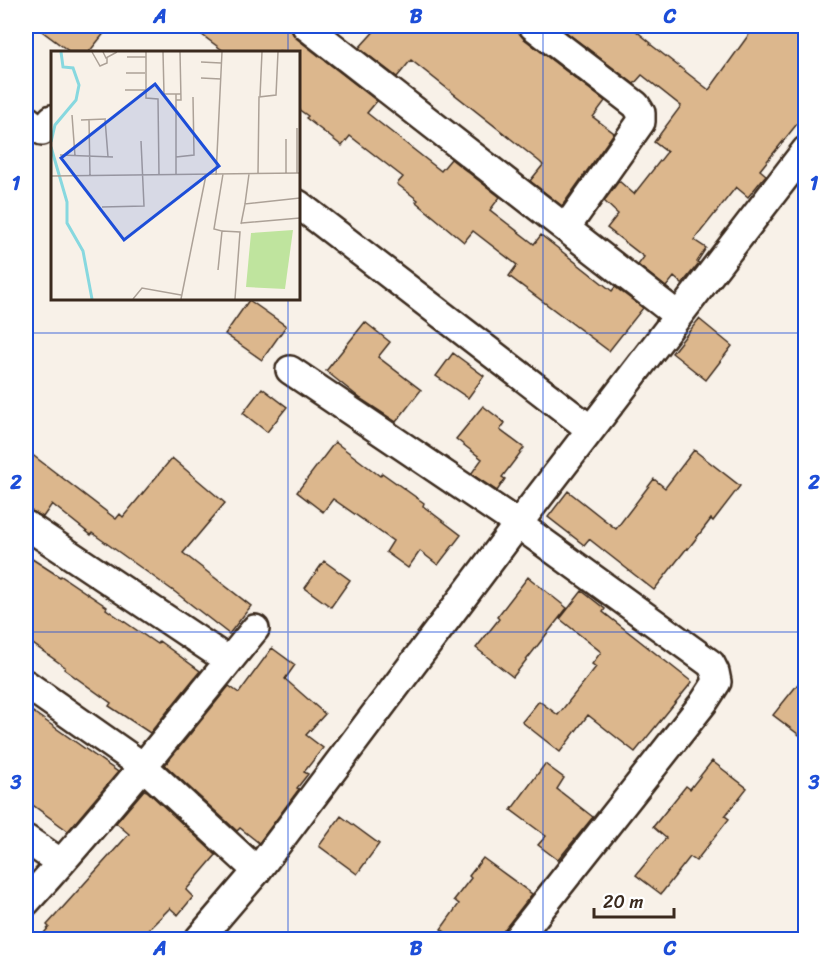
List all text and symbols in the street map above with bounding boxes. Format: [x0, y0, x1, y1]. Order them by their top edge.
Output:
text: A [152, 0, 167, 34]
text: B [410, 0, 423, 34]
text: C [663, 0, 677, 34]
inset map [51, 51, 300, 300]
text: 1 [12, 166, 21, 201]
text: 1 [810, 166, 819, 201]
text: 2 [9, 465, 22, 500]
text: 2 [807, 465, 820, 500]
text: 3 [10, 765, 22, 800]
text: 3 [808, 765, 820, 800]
scale bar [594, 881, 674, 919]
text: 20 m [603, 886, 643, 918]
text: A [152, 931, 167, 965]
text: B [410, 931, 423, 965]
text: C [663, 931, 677, 965]

